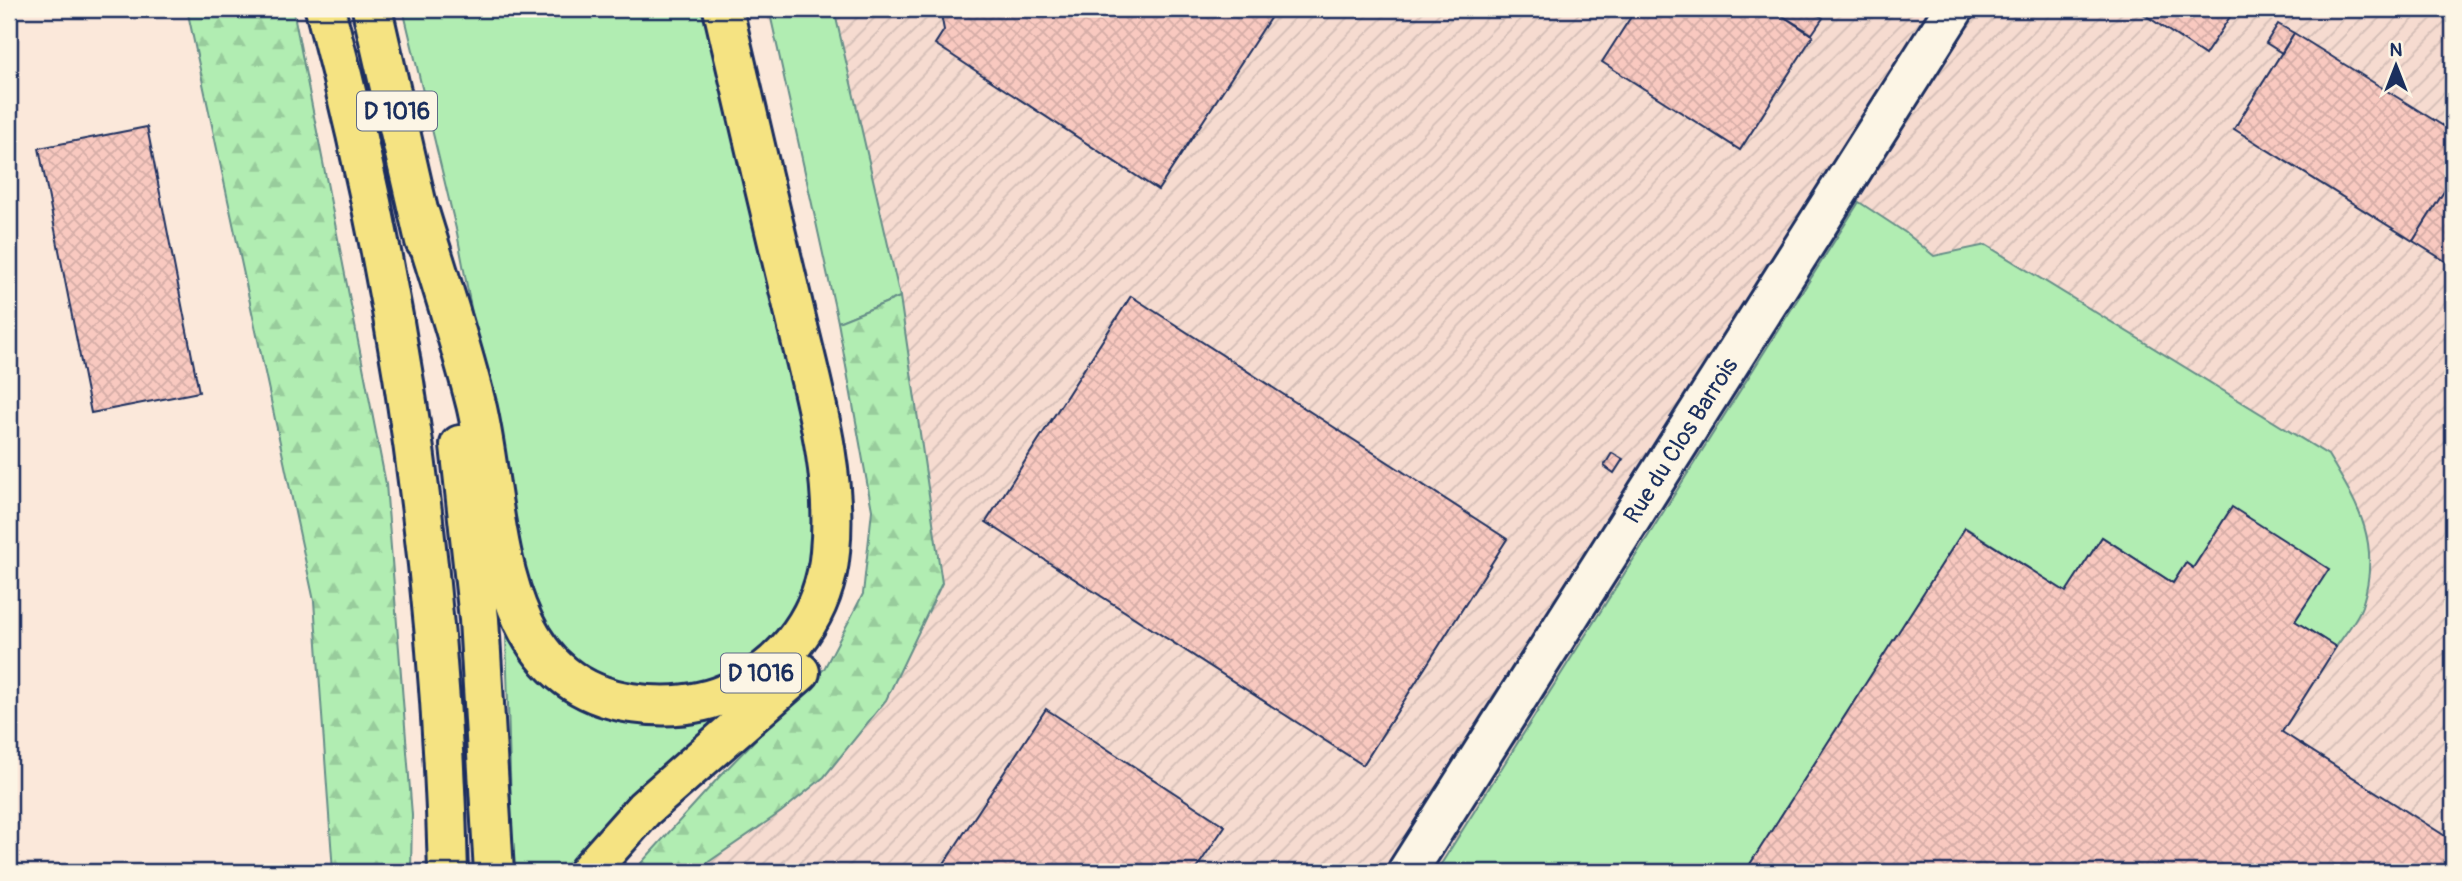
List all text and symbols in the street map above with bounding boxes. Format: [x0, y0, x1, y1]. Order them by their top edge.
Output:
north arrow [2360, 32, 2430, 102]
text: N [2390, 38, 2403, 62]
road number: D 1016 [357, 92, 437, 130]
street label: Rue du Clos Barrois [1618, 352, 1744, 529]
road number: D 1016 [721, 653, 801, 692]

